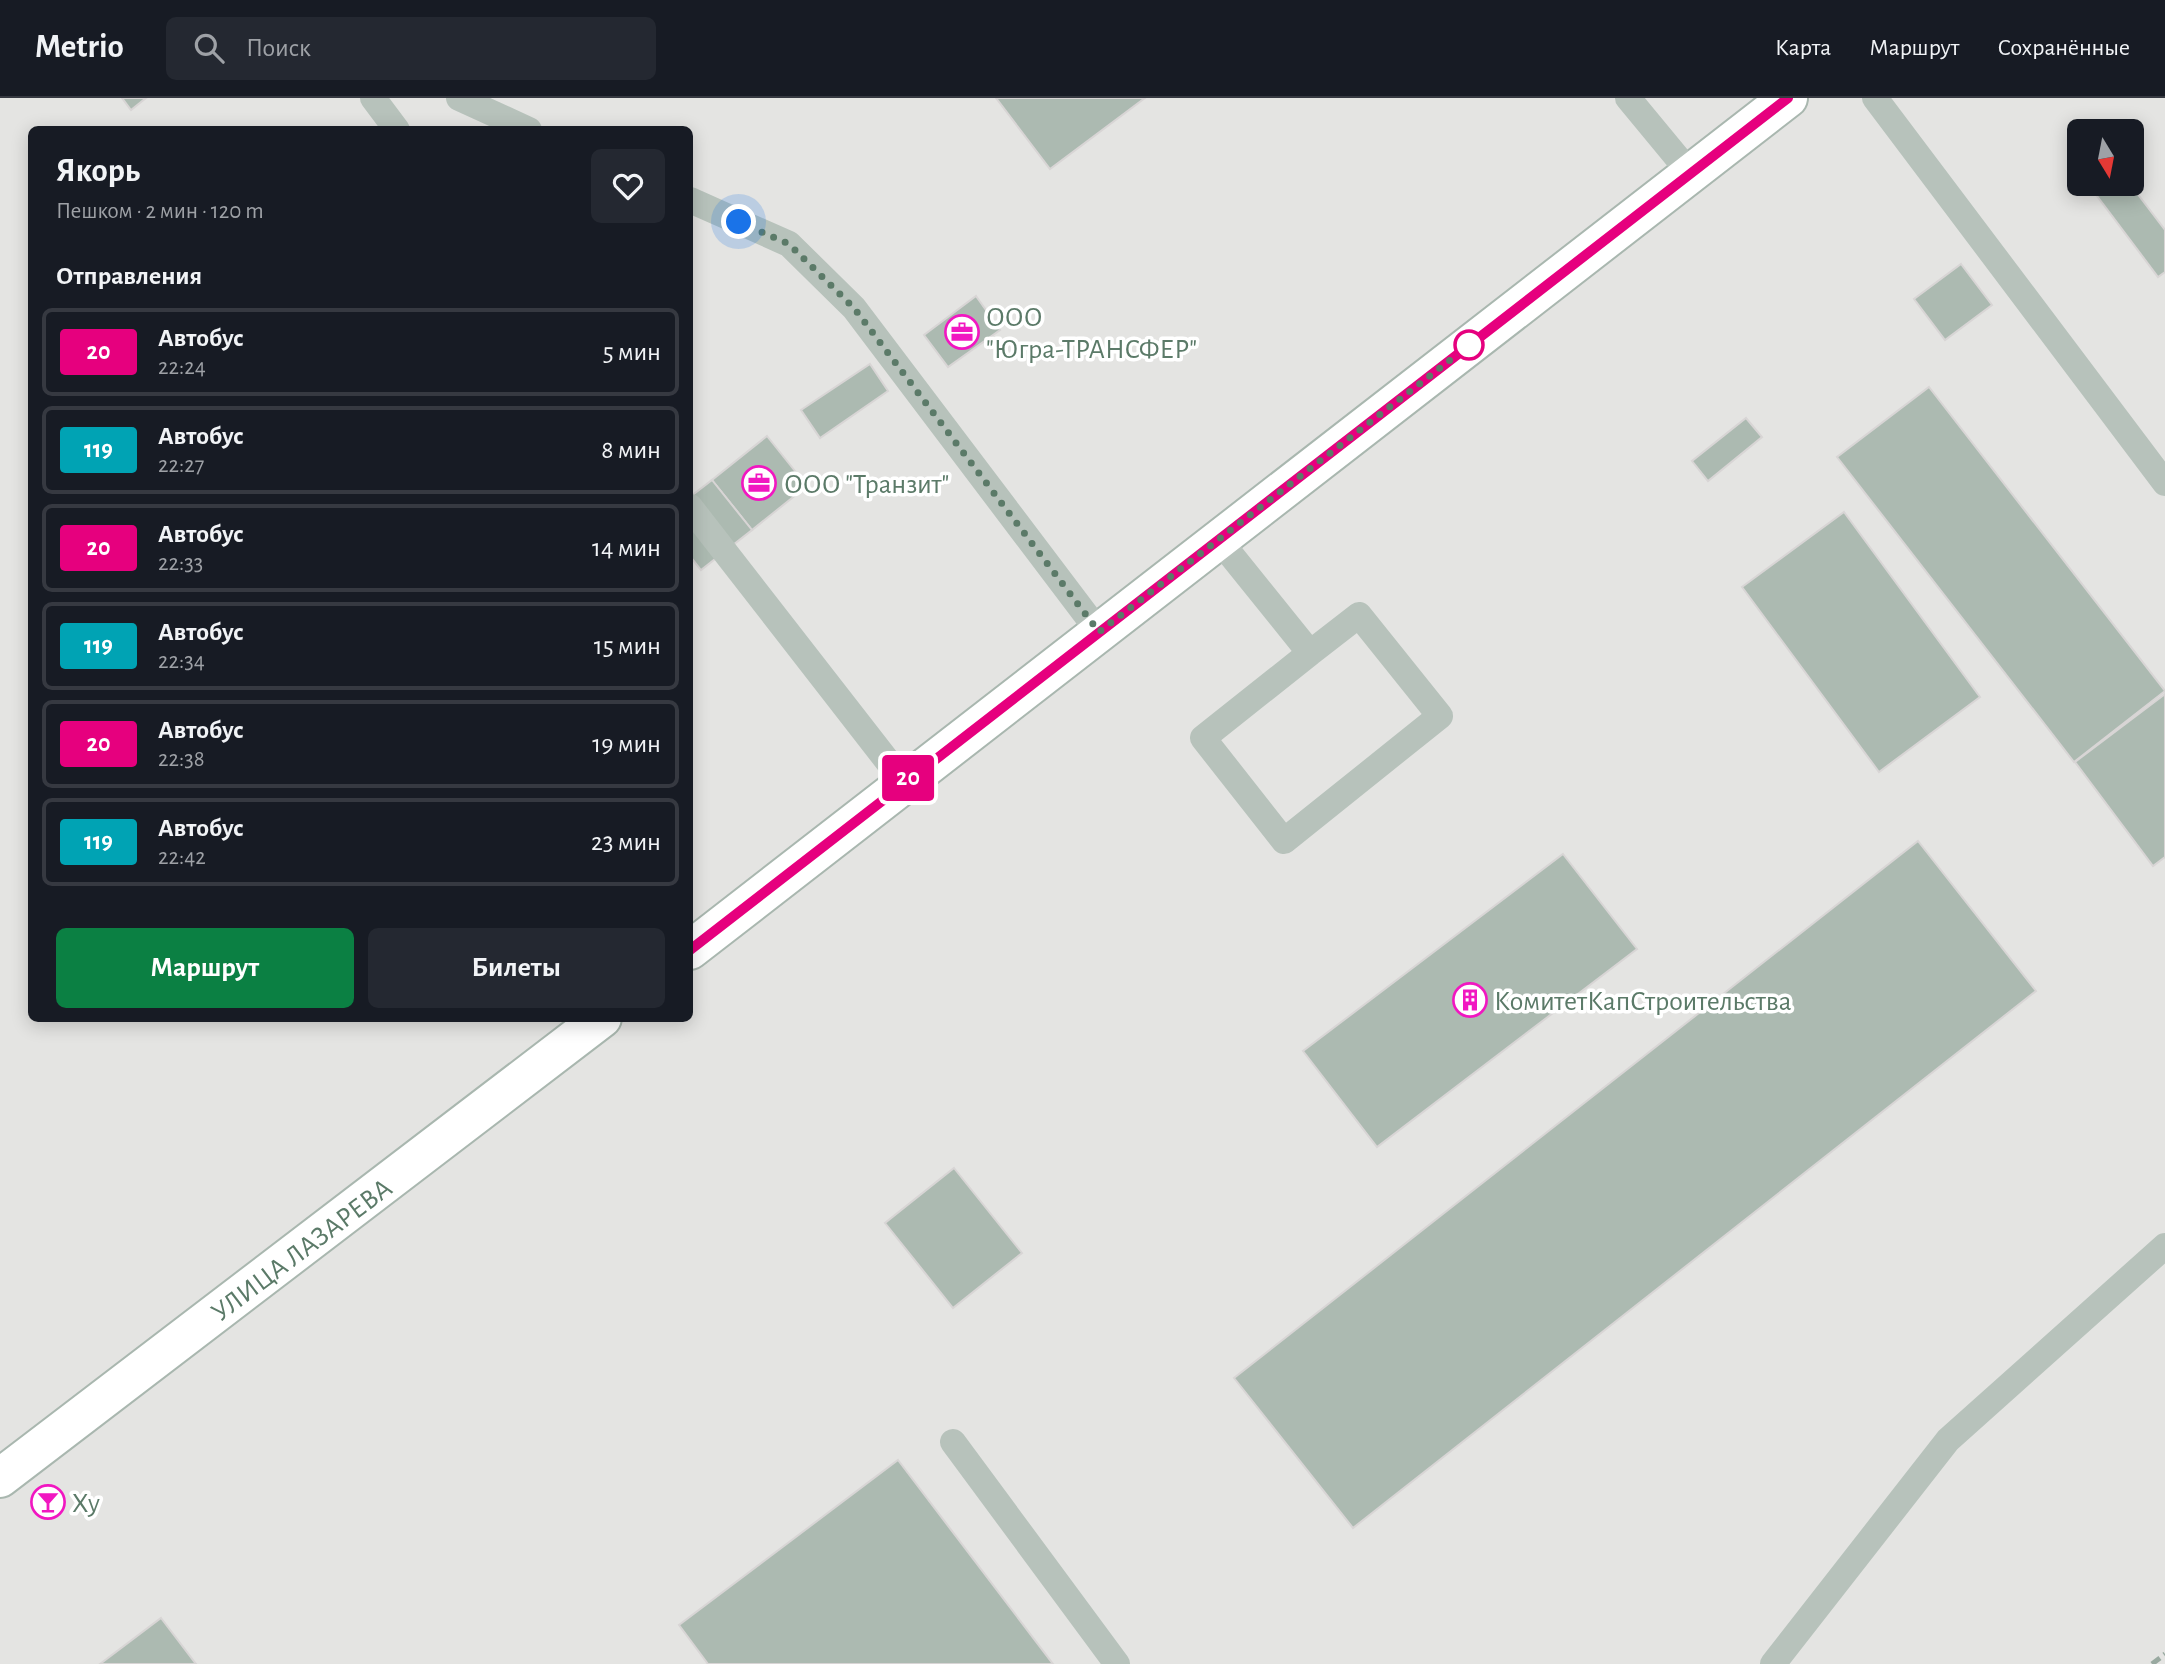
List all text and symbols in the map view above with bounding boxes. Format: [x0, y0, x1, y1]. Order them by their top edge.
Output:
search box [166, 17, 656, 80]
icon: search [190, 29, 228, 67]
text: Metrio [35, 31, 124, 64]
text: Поиск [246, 35, 311, 61]
text: Карта [1775, 36, 1831, 60]
text: Маршрут [1869, 36, 1959, 60]
text: Сохранённые [1997, 36, 2130, 60]
north arrow [2067, 119, 2144, 196]
map controls [2067, 119, 2144, 196]
button: heart [591, 149, 665, 223]
text: Якорь [56, 155, 140, 188]
text: Пешком · 2 мин · 120 m [56, 200, 264, 223]
your location [721, 204, 756, 239]
text: Отправления [56, 263, 202, 289]
place label: ООО "Югра-ТРАНСФЕР" [986, 304, 1197, 364]
office icon: ООО "Югра-ТРАНСФЕР" [943, 313, 981, 351]
text: Автобус [158, 325, 244, 351]
unlabelled marker [1454, 330, 1484, 360]
text: 5 мин [603, 339, 661, 365]
text: 20 [87, 340, 110, 364]
text: 22:24 [158, 356, 206, 379]
text: Автобус [158, 423, 244, 449]
text: 8 мин [601, 437, 661, 463]
text: 119 [84, 438, 113, 462]
text: 22:27 [158, 454, 204, 477]
office icon: ООО "Транзит" [740, 464, 778, 502]
place label: ООО "Транзит" [784, 471, 949, 499]
text: Автобус [158, 521, 244, 547]
text: 14 мин [592, 535, 661, 561]
text: 20 [87, 536, 110, 560]
text: 22:33 [158, 552, 203, 575]
text: Автобус [158, 619, 244, 645]
text: 15 мин [594, 633, 661, 659]
text: 119 [84, 634, 113, 658]
text: 22:34 [158, 650, 205, 673]
text: Автобус [158, 717, 244, 743]
text: 19 мин [592, 731, 661, 757]
text: 20 [87, 732, 110, 756]
text: 22:38 [158, 748, 205, 771]
line badge: 20 [876, 755, 940, 801]
text: 20 [896, 766, 920, 790]
text: Автобус [158, 815, 244, 841]
text: 23 мин [591, 829, 661, 855]
text: 119 [84, 830, 113, 854]
text: 22:42 [158, 846, 206, 869]
button: Маршрут [56, 928, 354, 1008]
button: Билеты [368, 928, 665, 1008]
building icon: КомитетКапСтроительства [1451, 981, 1489, 1019]
place label: КомитетКапСтроительства [1494, 988, 1792, 1016]
street label: УЛИЦА ЛАЗАРЕВА [207, 1174, 398, 1327]
bar icon: Xy [29, 1483, 67, 1521]
place label: Xy [72, 1490, 100, 1518]

